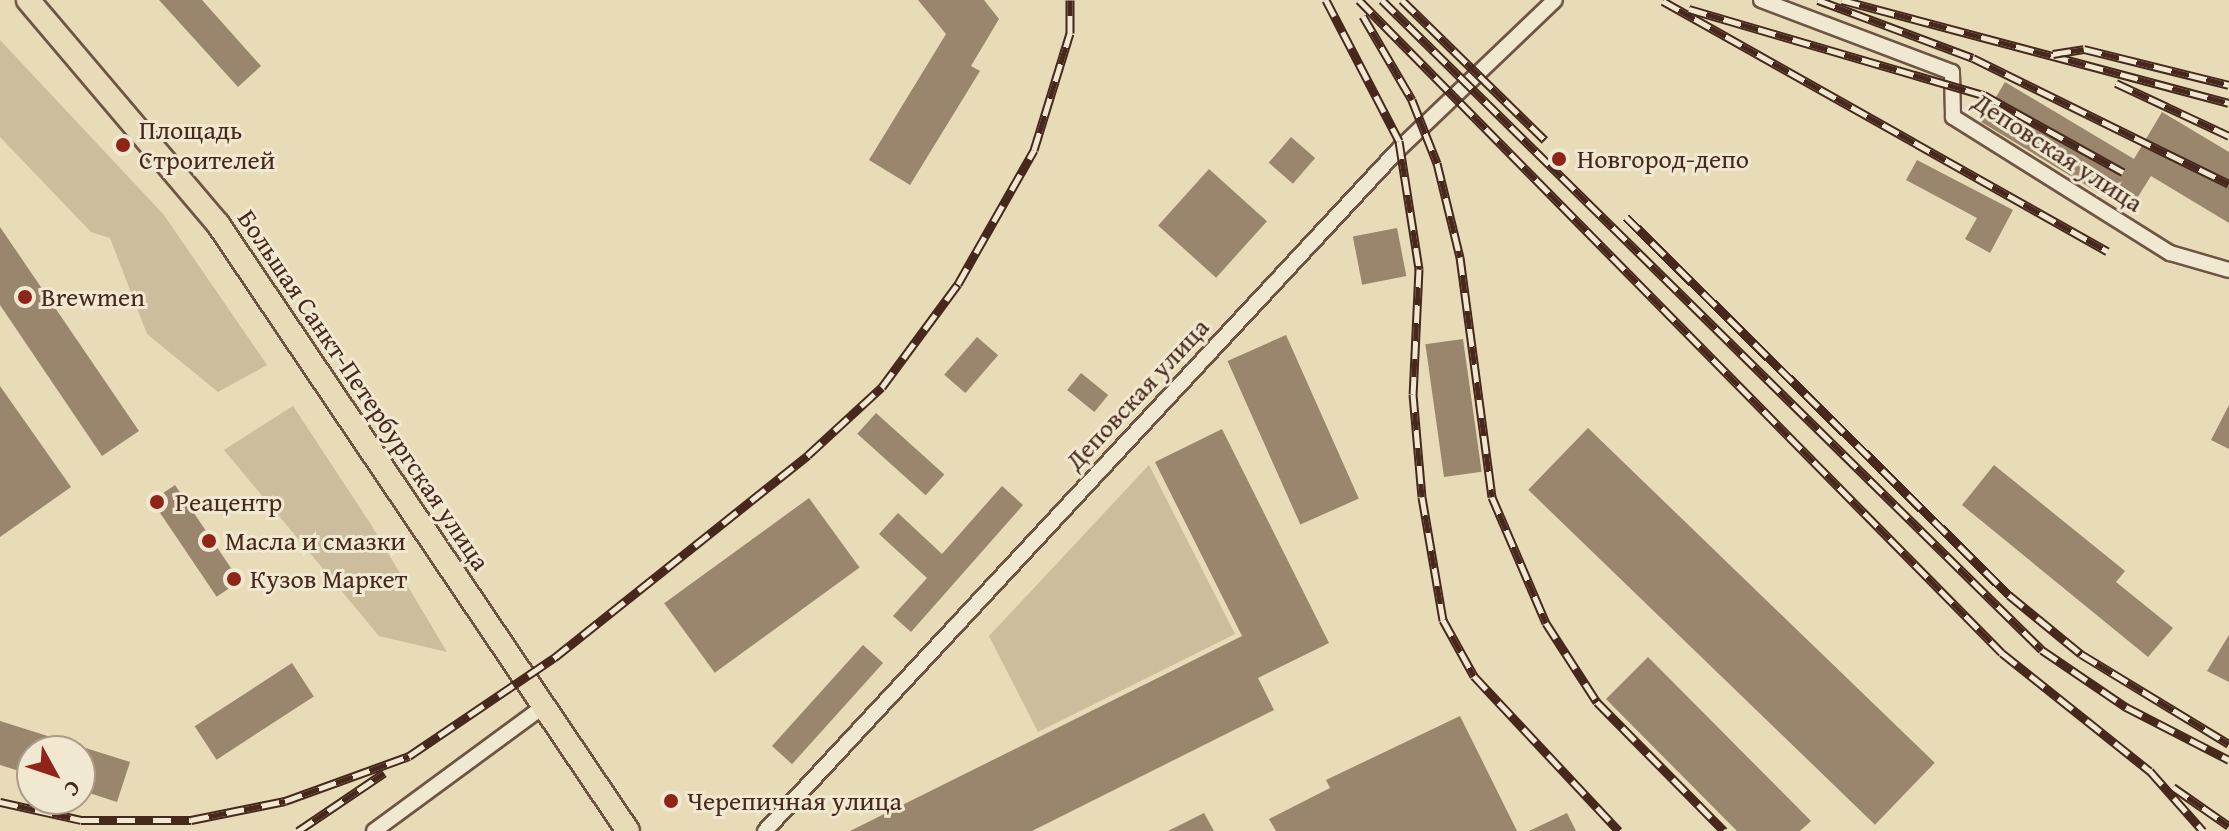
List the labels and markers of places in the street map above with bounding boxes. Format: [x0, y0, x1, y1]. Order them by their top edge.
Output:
place label: Площадь Строителей [139, 114, 275, 176]
marker: Площадь Строителей [114, 136, 132, 154]
place label: Новгород-депо [1577, 143, 1749, 175]
marker: Новгород-депо [1548, 148, 1570, 170]
place label: Brewmen [41, 281, 145, 313]
marker: Brewmen [16, 288, 34, 306]
place label: Реацентр [175, 486, 282, 518]
marker: Реацентр [146, 491, 168, 513]
place label: Масла и смазки [225, 525, 406, 557]
marker: Масла и смазки [200, 532, 218, 550]
place label: Кузов Маркет [250, 563, 407, 595]
marker: Кузов Маркет [225, 570, 243, 588]
place label: Черепичная улица [687, 785, 902, 817]
marker: Черепичная улица [662, 792, 680, 810]

